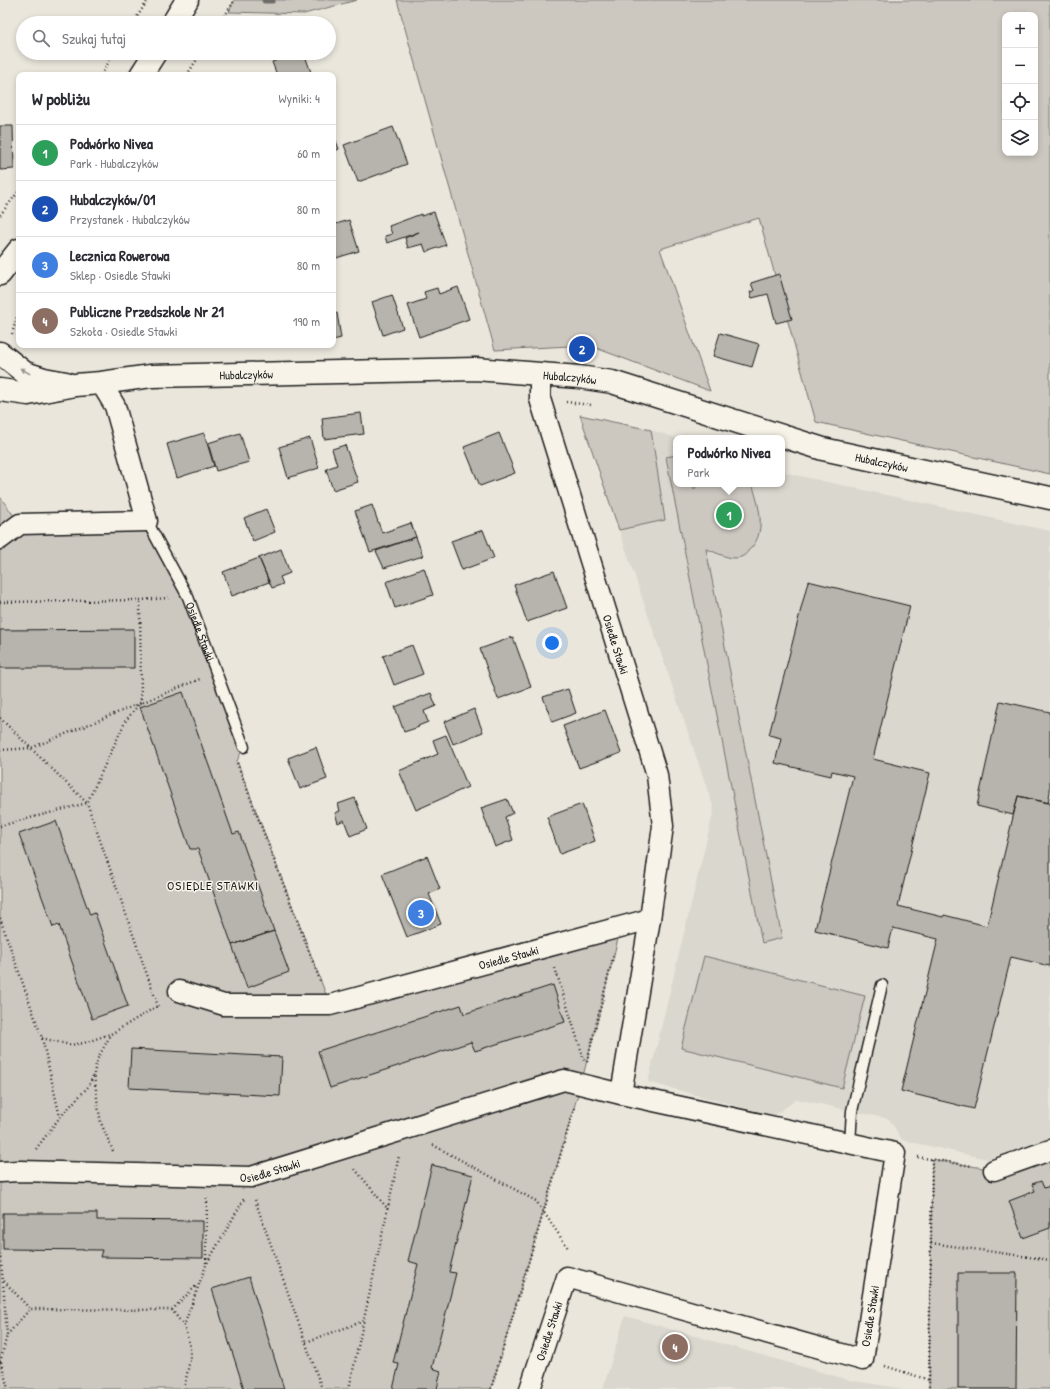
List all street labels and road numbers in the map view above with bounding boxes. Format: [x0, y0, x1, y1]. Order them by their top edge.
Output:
street label: Hubalczyków [219, 365, 274, 383]
street label: Hubalczyków [543, 366, 598, 388]
street label: Hubalczyków [854, 448, 910, 476]
street label: Osiedle Stawki [182, 599, 220, 663]
street label: Osiedle Stawki [599, 612, 634, 676]
street label: Osiedle Stawki [476, 941, 541, 973]
street label: Osiedle Stawki [240, 1154, 302, 1186]
street label: Osiedle Stawki [857, 1284, 883, 1348]
street label: Osiedle Stawki [531, 1299, 567, 1363]

